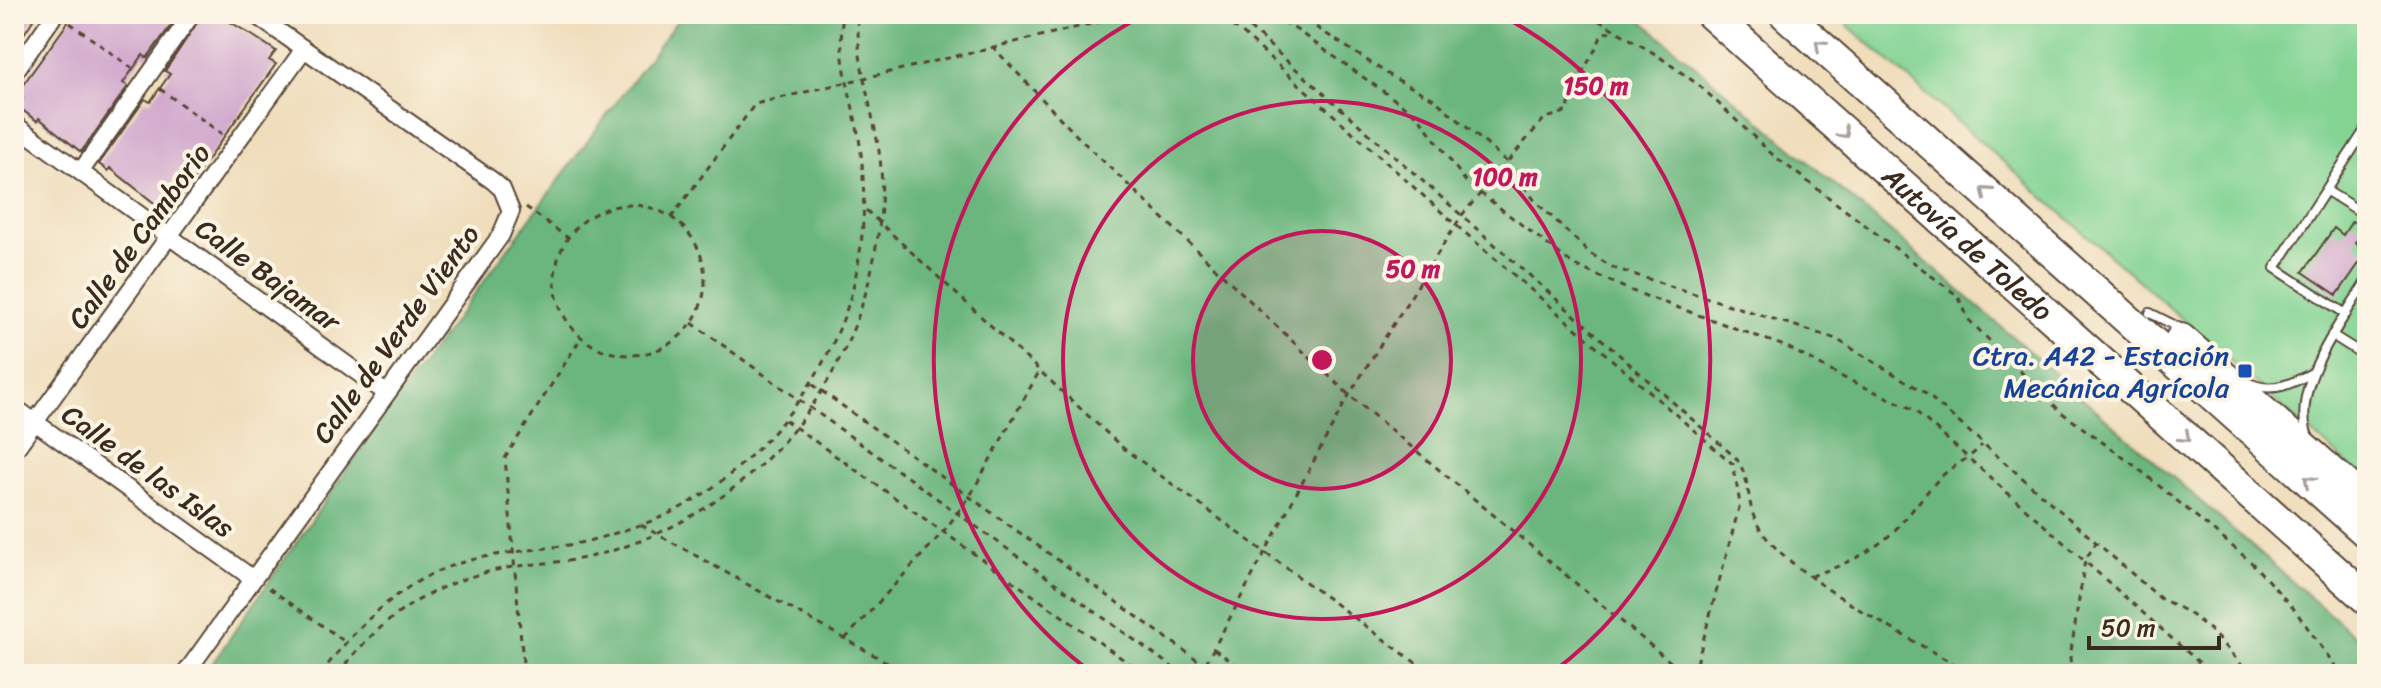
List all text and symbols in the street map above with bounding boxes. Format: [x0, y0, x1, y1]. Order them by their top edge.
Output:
one-way arrow [1815, 41, 1830, 55]
text: 150 m [1564, 65, 1629, 107]
one-way arrow [1835, 124, 1850, 138]
street label: Calle de Camborio [54, 132, 224, 340]
street label: Autovía de Toledo [1870, 152, 2065, 333]
text: 100 m [1472, 156, 1538, 198]
one-way arrow [1981, 187, 1996, 202]
street label: Calle Bajamar [185, 205, 353, 346]
street label: Calle de Verde Viento [299, 214, 493, 454]
text: 50 m [1386, 248, 1441, 290]
place label: Ctra. A42 - Estación Mecánica Agrícola [1973, 331, 2230, 412]
centre of rings [1308, 346, 1336, 374]
marker: Ctra. A42 - Estación Mecánica Agrícola [2236, 362, 2254, 380]
street label: Calle de las Islas [51, 391, 245, 551]
one-way arrow [2175, 427, 2190, 441]
one-way arrow [2304, 475, 2318, 490]
scale bar [2089, 600, 2219, 650]
text: 50 m [2101, 607, 2156, 649]

